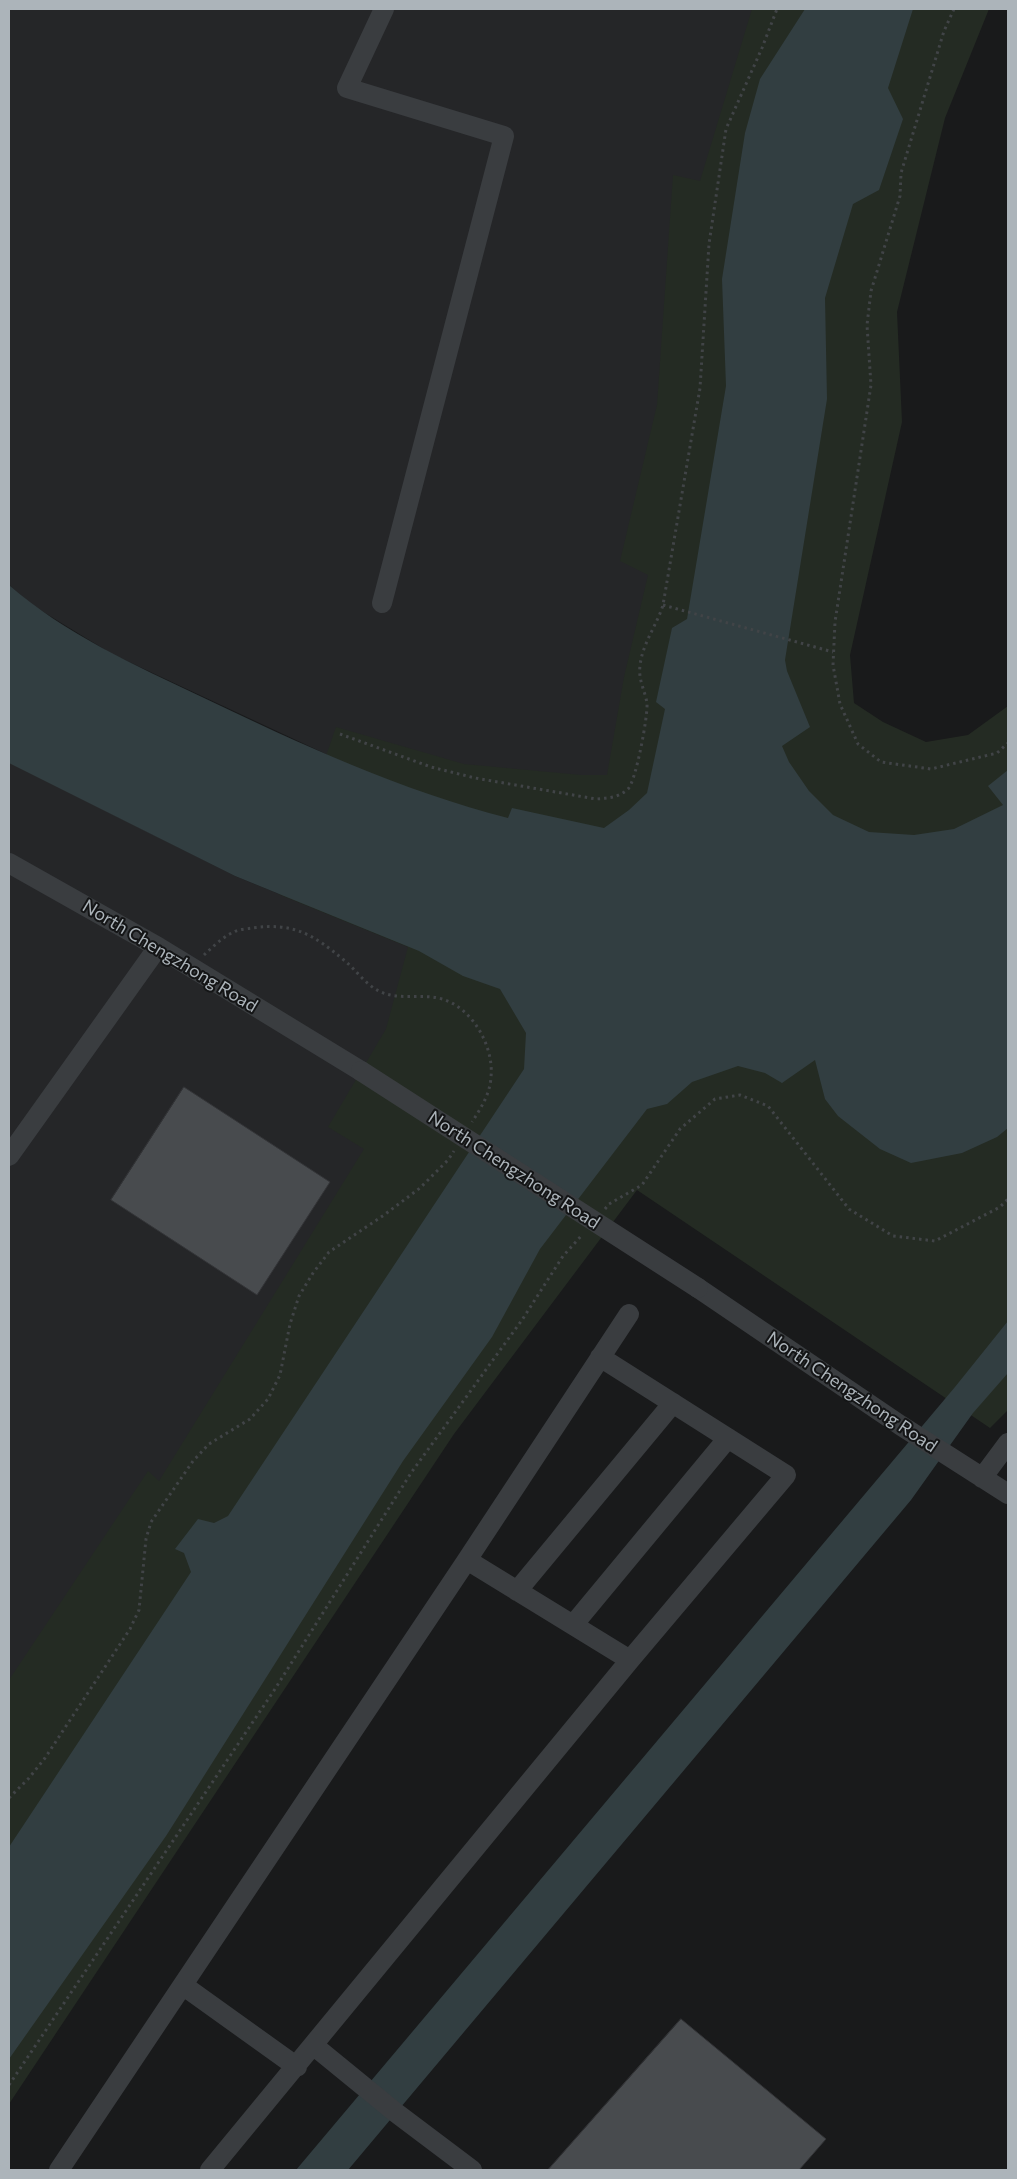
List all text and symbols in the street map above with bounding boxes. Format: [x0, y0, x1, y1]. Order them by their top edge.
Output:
street label: North Chengzhong Road [79, 895, 261, 1017]
street label: North Chengzhong Road [424, 1106, 604, 1234]
street label: North Chengzhong Road [763, 1327, 941, 1457]

